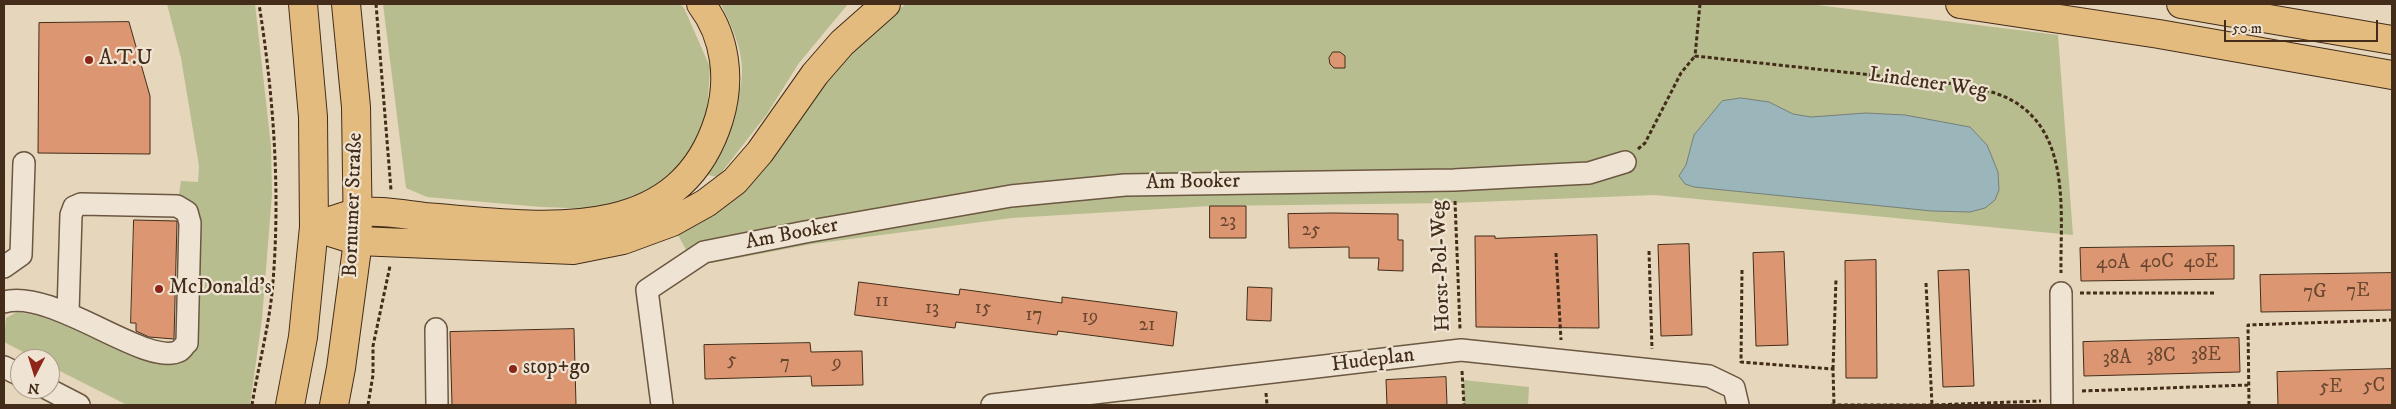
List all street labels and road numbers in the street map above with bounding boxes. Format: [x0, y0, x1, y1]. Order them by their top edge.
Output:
street label: Lindener Weg [1867, 63, 1989, 105]
street label: Bornumer Straße [339, 132, 369, 278]
street label: Am Booker [1146, 170, 1240, 196]
street label: Horst-Pol-Weg [1427, 200, 1457, 332]
street label: Am Booker [743, 214, 841, 256]
street label: Hudeplan [1330, 343, 1416, 379]

